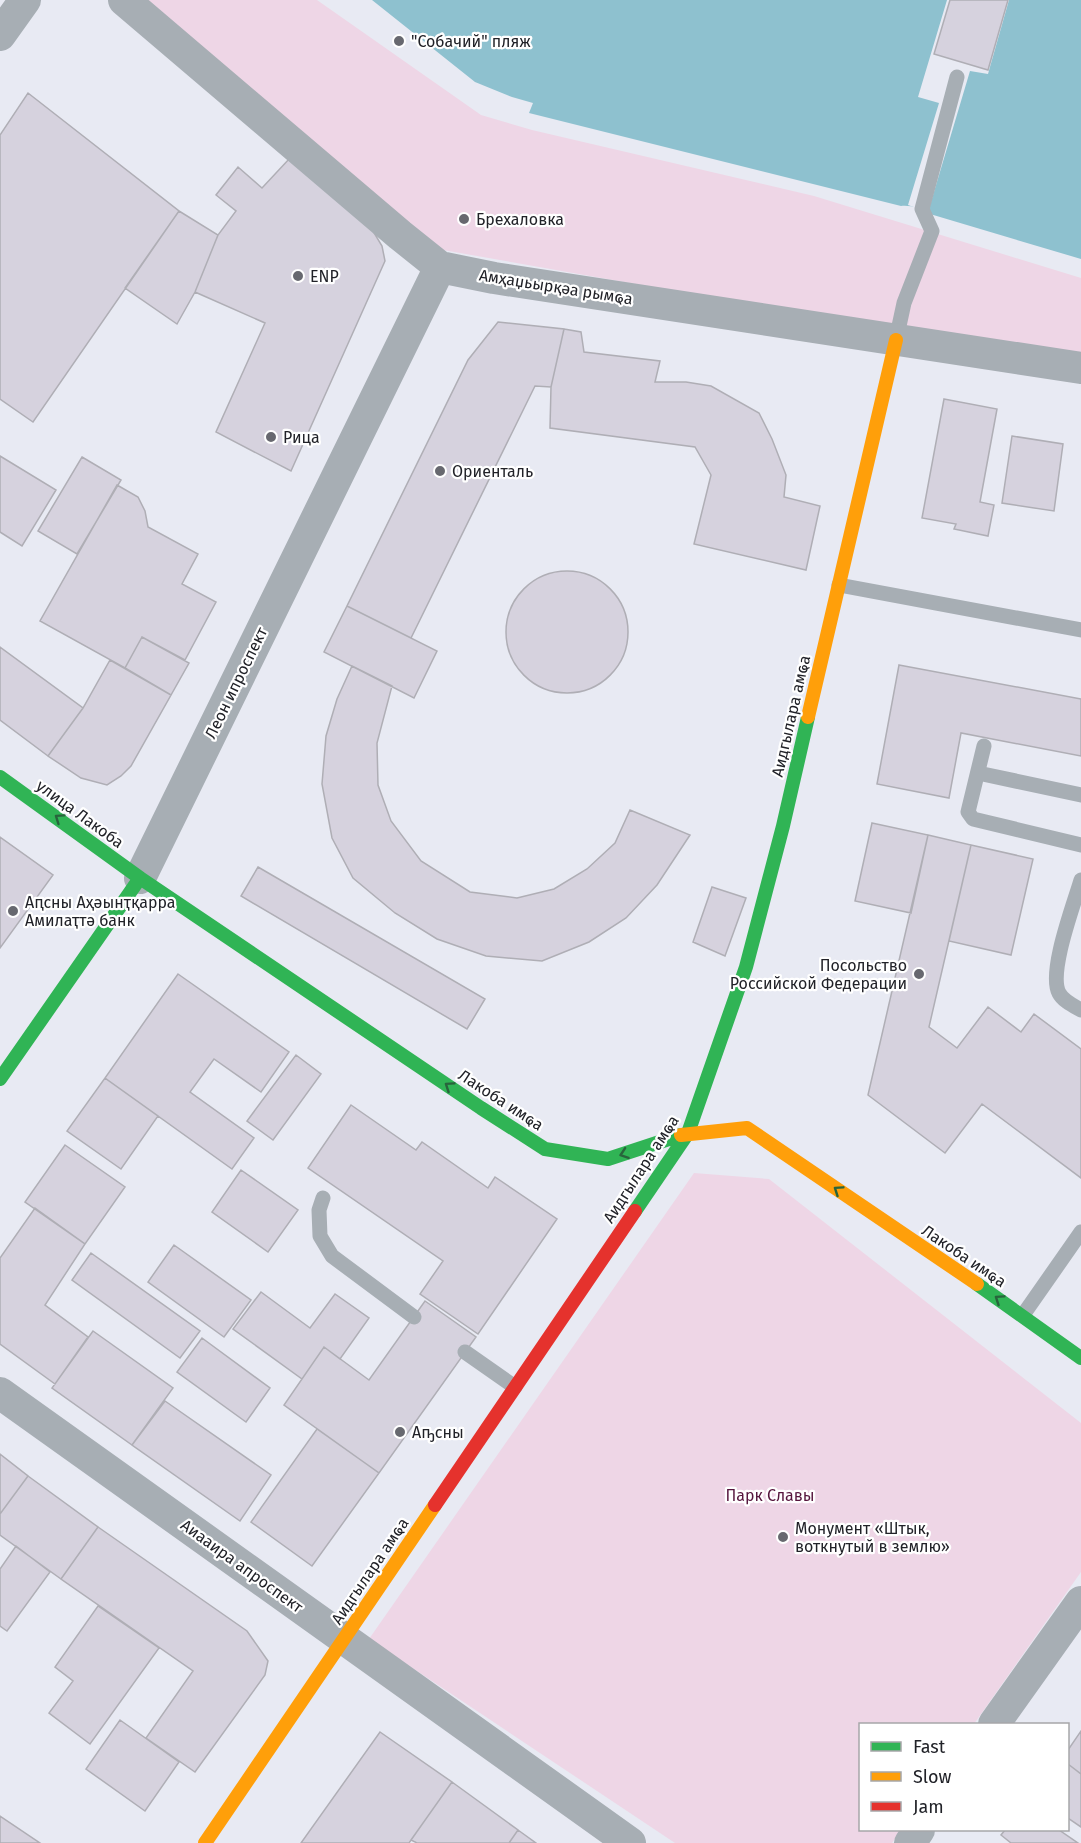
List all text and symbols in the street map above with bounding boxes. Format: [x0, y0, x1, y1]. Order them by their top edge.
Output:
place label: "Собачий" пляж [411, 32, 531, 51]
marker: "Собачий" пляж [392, 34, 406, 48]
place label: Брехаловка [476, 210, 564, 229]
marker: Брехаловка [457, 212, 471, 226]
street label: Амҳаџьырқәа рымҩа [478, 265, 634, 309]
place label: ENP [310, 267, 339, 286]
marker: ENP [291, 269, 305, 283]
place label: Рица [283, 428, 320, 447]
marker: Рица [264, 430, 278, 444]
place label: Ориенталь [452, 462, 533, 481]
marker: Ориенталь [433, 464, 447, 478]
street label: Леон ипроспект [201, 624, 272, 742]
street label: Аидгылара амҩа [768, 653, 814, 779]
street label: улица Лакоба [33, 776, 127, 852]
one-way arrow [55, 814, 66, 825]
place label: Аԥсны Аҳәынҭқарра Амилаҭтә банк [25, 893, 176, 930]
marker: Аԥсны Аҳәынҭқарра Амилаҭтә банк [6, 904, 20, 918]
place label: Посольство Российской Федерации [730, 956, 907, 993]
marker: Посольство Российской Федерации [912, 967, 926, 981]
street label: Лакоба имҩа [455, 1065, 547, 1135]
one-way arrow [445, 1082, 456, 1093]
street label: Аидгылара амҩа [599, 1112, 683, 1226]
one-way arrow [619, 1147, 630, 1160]
one-way arrow [834, 1186, 845, 1197]
street label: Лакоба имҩа [918, 1221, 1010, 1291]
one-way arrow [995, 1295, 1006, 1306]
place label: Аҧсны [412, 1423, 464, 1442]
marker: Аҧсны [393, 1425, 407, 1439]
park label: Парк Славы [725, 1486, 815, 1505]
street label: Аидгылара амҩа [327, 1514, 413, 1628]
street label: Аиааира апроспект [177, 1515, 307, 1617]
place label: Монумент «Штык, воткнутый в землю» [795, 1519, 950, 1556]
marker: Монумент «Штык, воткнутый в землю» [776, 1530, 790, 1544]
legend [859, 1723, 1069, 1831]
text: Fast [913, 1736, 946, 1758]
text: Slow [913, 1766, 952, 1788]
text: Jam [913, 1796, 944, 1818]

